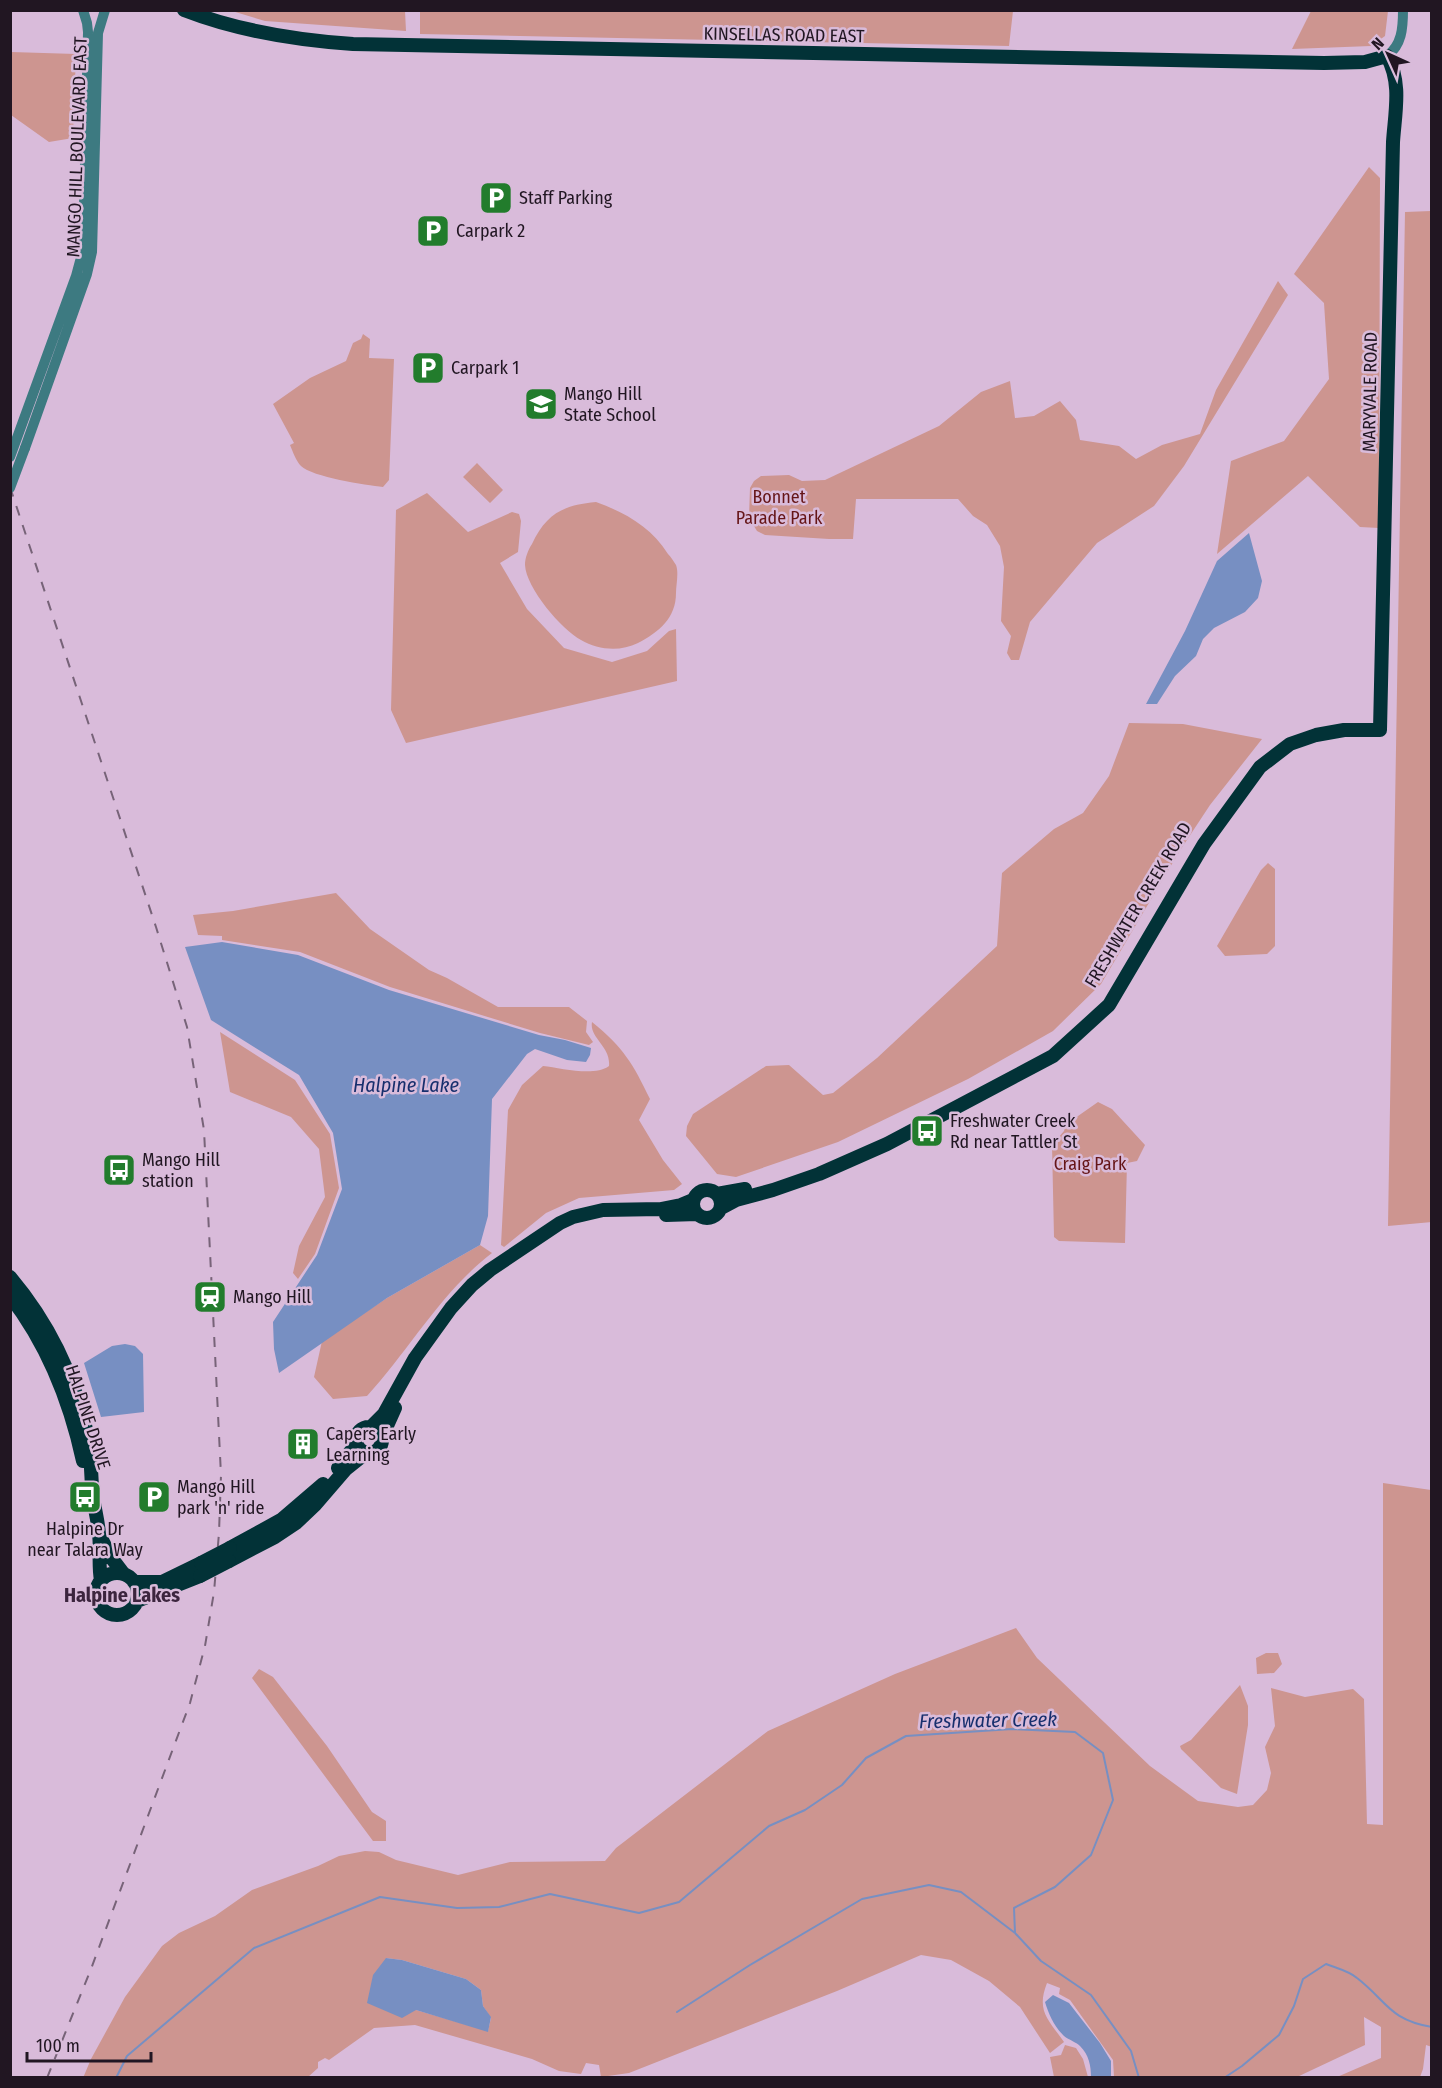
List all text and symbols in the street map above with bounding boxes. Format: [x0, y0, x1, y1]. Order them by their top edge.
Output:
street label: KINSELLAS ROAD EAST [703, 23, 865, 47]
north arrow [1358, 24, 1418, 84]
text: N [1368, 34, 1388, 54]
street label: MANGO HILL BOULEVARD EAST [62, 36, 92, 258]
parking icon: Staff Parking [478, 180, 514, 216]
place label: Staff Parking [519, 187, 613, 209]
parking icon: Carpark 2 [415, 213, 451, 249]
place label: Carpark 2 [456, 220, 525, 242]
street label: MARYVALE ROAD [1358, 332, 1382, 452]
parking icon: Carpark 1 [410, 350, 446, 386]
place label: Carpark 1 [451, 357, 519, 379]
place label: Mango Hill State School [564, 383, 656, 426]
school or university icon: Mango Hill State School [523, 386, 559, 422]
park label: Bonnet Parade Park [736, 486, 823, 529]
street label: FRESHWATER CREEK ROAD [1080, 818, 1196, 992]
water label: Halpine Lake [353, 1073, 459, 1097]
place label: Freshwater Creek Rd near Tattler St [950, 1110, 1078, 1153]
bus stop icon: Freshwater Creek Rd near Tattler St [909, 1113, 945, 1149]
place label: Mango Hill station [142, 1149, 220, 1192]
bus stop icon: Mango Hill station [101, 1152, 137, 1188]
park label: Craig Park [1054, 1153, 1127, 1175]
station icon: Mango Hill [192, 1279, 228, 1315]
place label: Mango Hill [233, 1286, 311, 1308]
street label: HALPINE DRIVE [61, 1362, 115, 1472]
place label: Capers Early Learning [326, 1423, 416, 1466]
building icon: Capers Early Learning [285, 1426, 321, 1462]
place label: Mango Hill park 'n' ride [177, 1476, 264, 1519]
bus stop icon: Halpine Dr near Talara Way [67, 1479, 103, 1515]
parking icon: Mango Hill park 'n' ride [136, 1479, 172, 1515]
place label: Halpine Dr near Talara Way [27, 1518, 143, 1561]
district label: Halpine Lakes [64, 1583, 180, 1607]
water label: Freshwater Creek [919, 1707, 1057, 1733]
scale bar [27, 2025, 152, 2063]
text: 100 m [36, 2035, 80, 2057]

